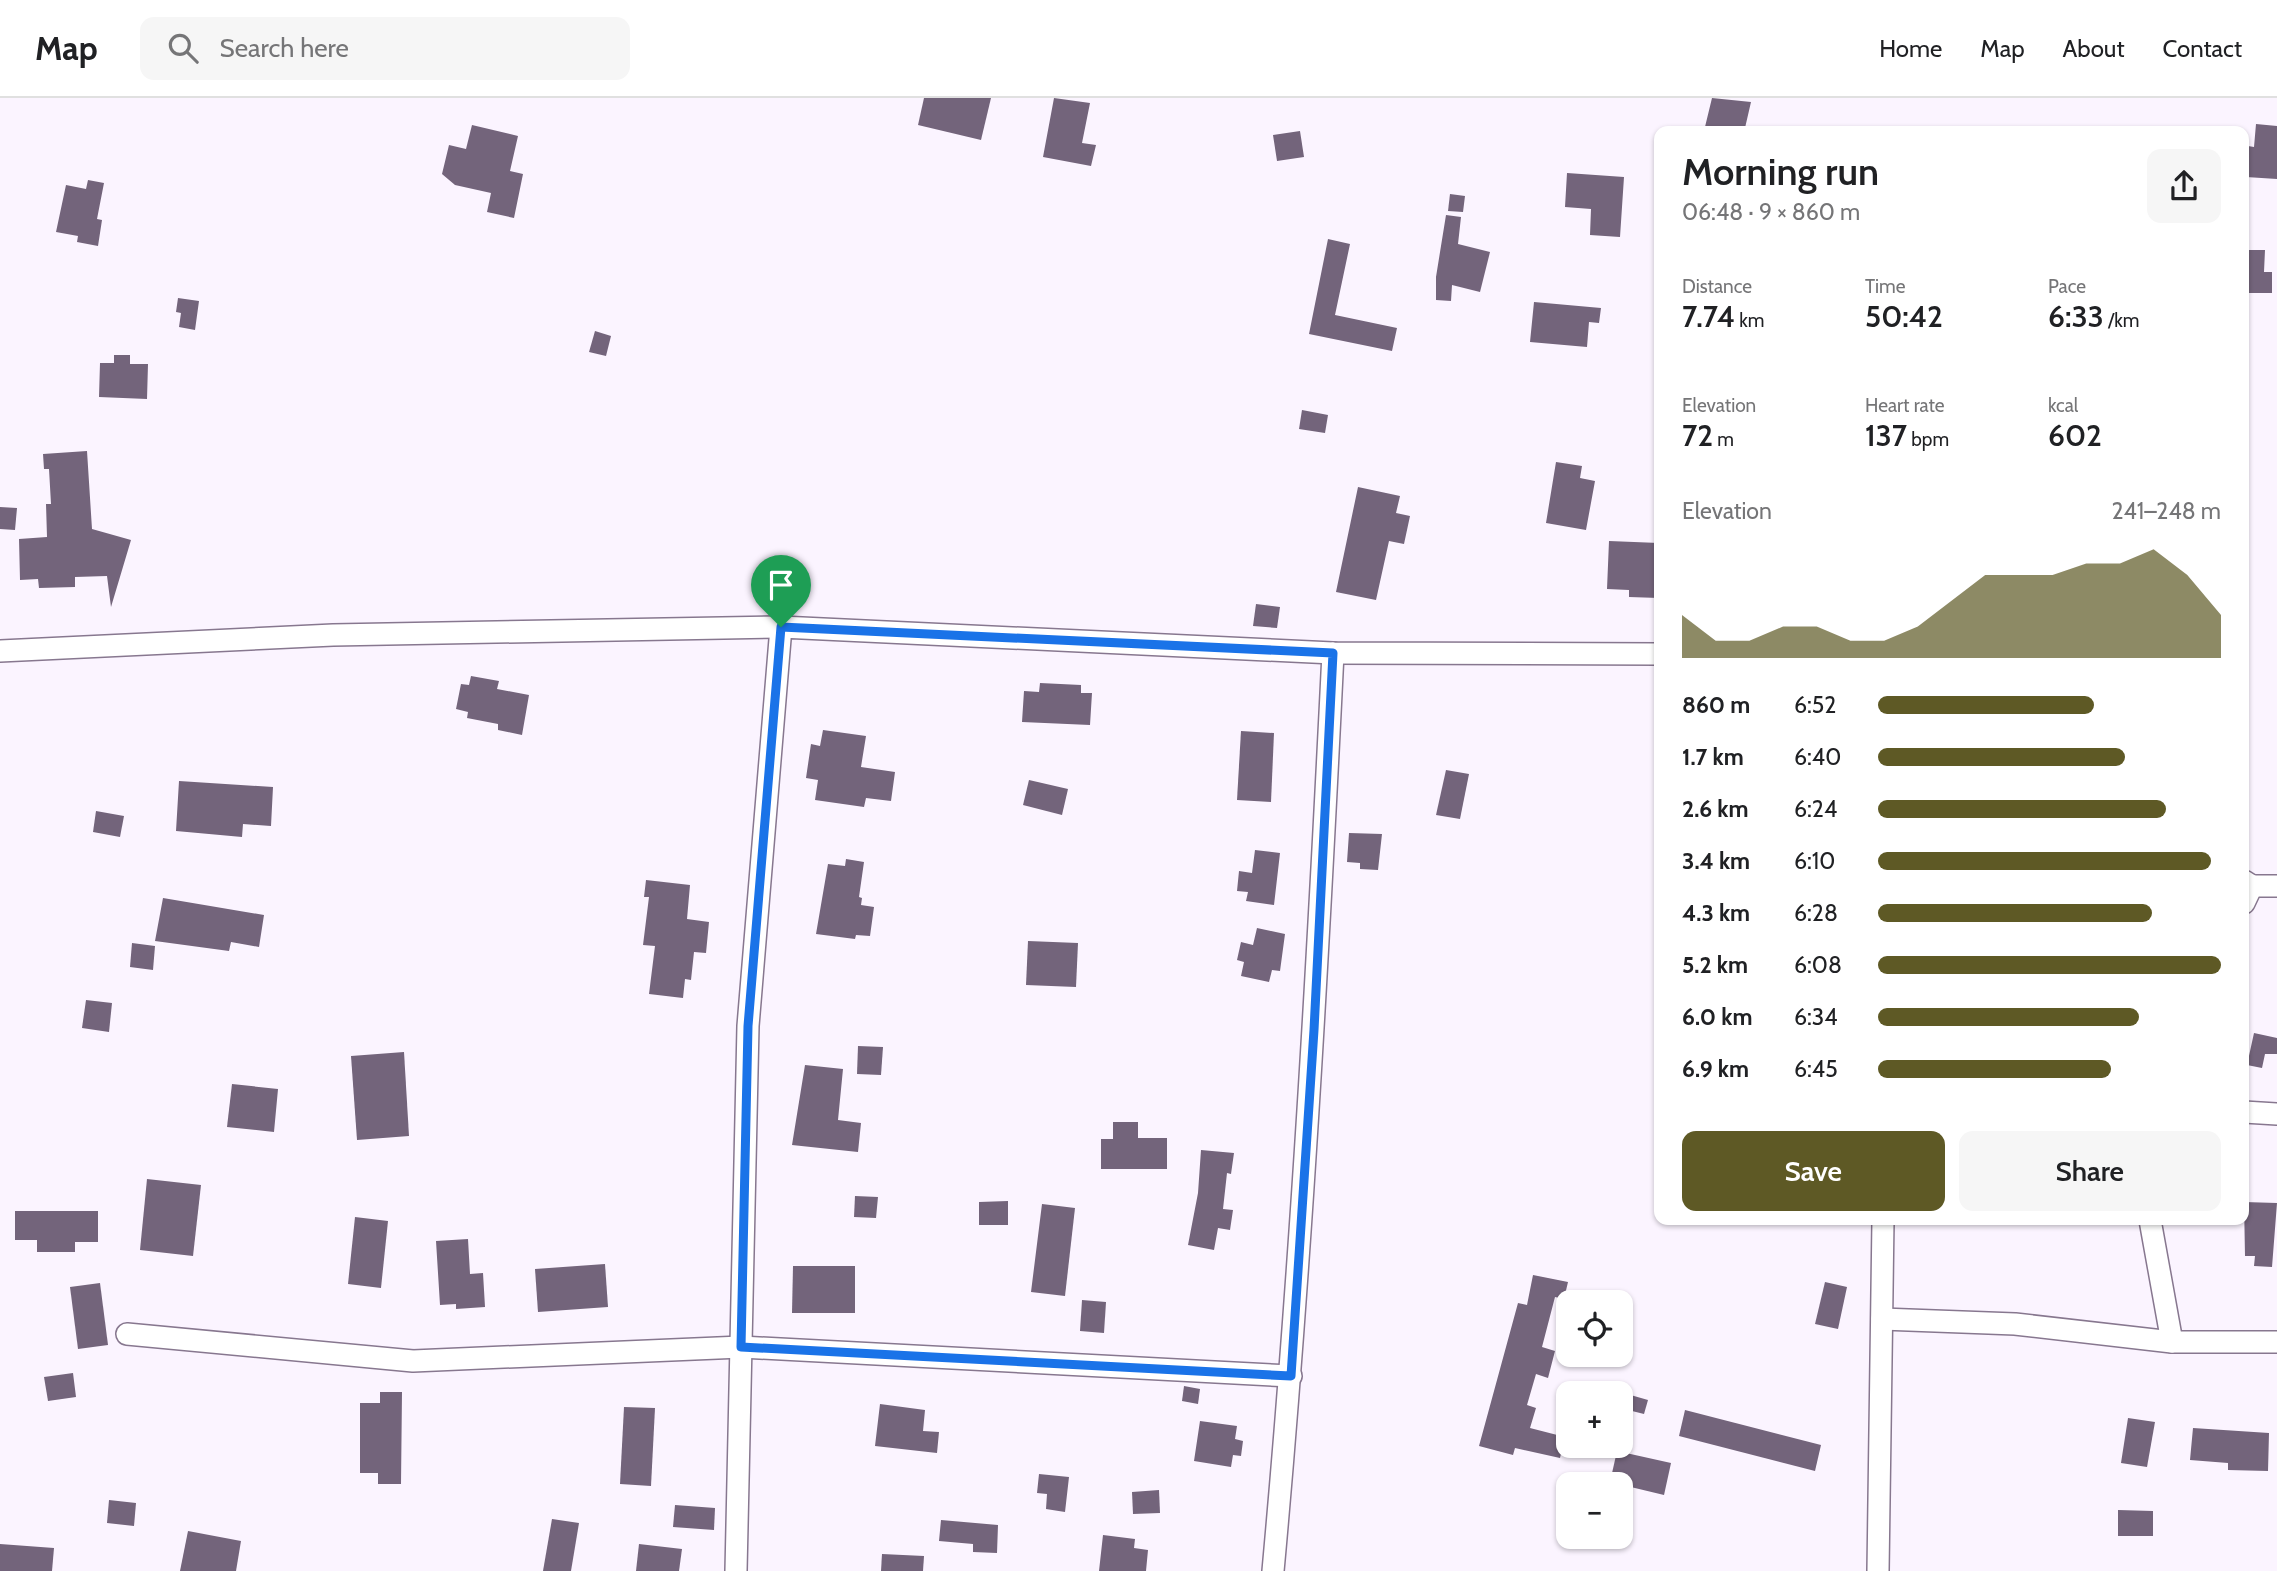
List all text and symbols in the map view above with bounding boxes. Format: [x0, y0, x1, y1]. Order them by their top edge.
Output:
search box [140, 17, 630, 80]
text: Map [35, 28, 98, 68]
icon: search [164, 29, 202, 67]
text: Search here [220, 32, 349, 64]
text: Home [1879, 34, 1942, 63]
text: Map [1980, 34, 2025, 63]
text: About [2063, 34, 2125, 63]
text: Contact [2163, 34, 2242, 63]
text: Morning run [1682, 148, 1879, 195]
button: share [2147, 149, 2221, 223]
text: 06:48 · 9 × 860 m [1682, 198, 1860, 226]
text: Distance [1682, 275, 1752, 298]
text: Time [1865, 275, 1905, 298]
text: Pace [2048, 275, 2086, 298]
text: 7.74 [1682, 298, 1735, 335]
text: 50:42 [1865, 298, 1943, 335]
text: 6:33 [2048, 298, 2104, 335]
text: km [1735, 309, 1764, 332]
text: /km [2104, 309, 2139, 332]
text: Elevation [1682, 394, 1756, 417]
text: Heart rate [1865, 394, 1945, 417]
text: kcal [2048, 394, 2078, 417]
text: 72 [1682, 417, 1713, 454]
text: 137 [1865, 417, 1907, 454]
text: 602 [2048, 417, 2102, 454]
text: m [1713, 428, 1734, 451]
text: bpm [1907, 428, 1949, 451]
text: Elevation [1682, 497, 1772, 525]
text: 241–248 m [2111, 497, 2221, 525]
pin [751, 555, 811, 627]
icon: arrive [762, 566, 800, 604]
text: 860 m [1682, 691, 1750, 719]
text: 6:52 [1794, 691, 1836, 719]
text: 1.7 km [1682, 743, 1744, 771]
text: 6:40 [1794, 743, 1841, 771]
text: 2.6 km [1682, 795, 1749, 823]
text: 6:24 [1794, 795, 1837, 823]
text: 3.4 km [1682, 847, 1750, 875]
text: 6:10 [1794, 847, 1835, 875]
text: 4.3 km [1682, 899, 1750, 927]
text: 6:28 [1794, 899, 1838, 927]
text: 5.2 km [1682, 951, 1748, 979]
text: 6:08 [1794, 951, 1842, 979]
text: 6.0 km [1682, 1003, 1752, 1031]
text: 6:34 [1794, 1003, 1838, 1031]
text: 6.9 km [1682, 1055, 1749, 1083]
text: 6:45 [1794, 1055, 1838, 1083]
button: Save [1682, 1131, 1945, 1211]
button: Share [1959, 1131, 2221, 1211]
map controls [1556, 1290, 1633, 1549]
button: locate [1556, 1290, 1633, 1367]
button: + [1556, 1381, 1633, 1458]
button: − [1556, 1472, 1633, 1549]

